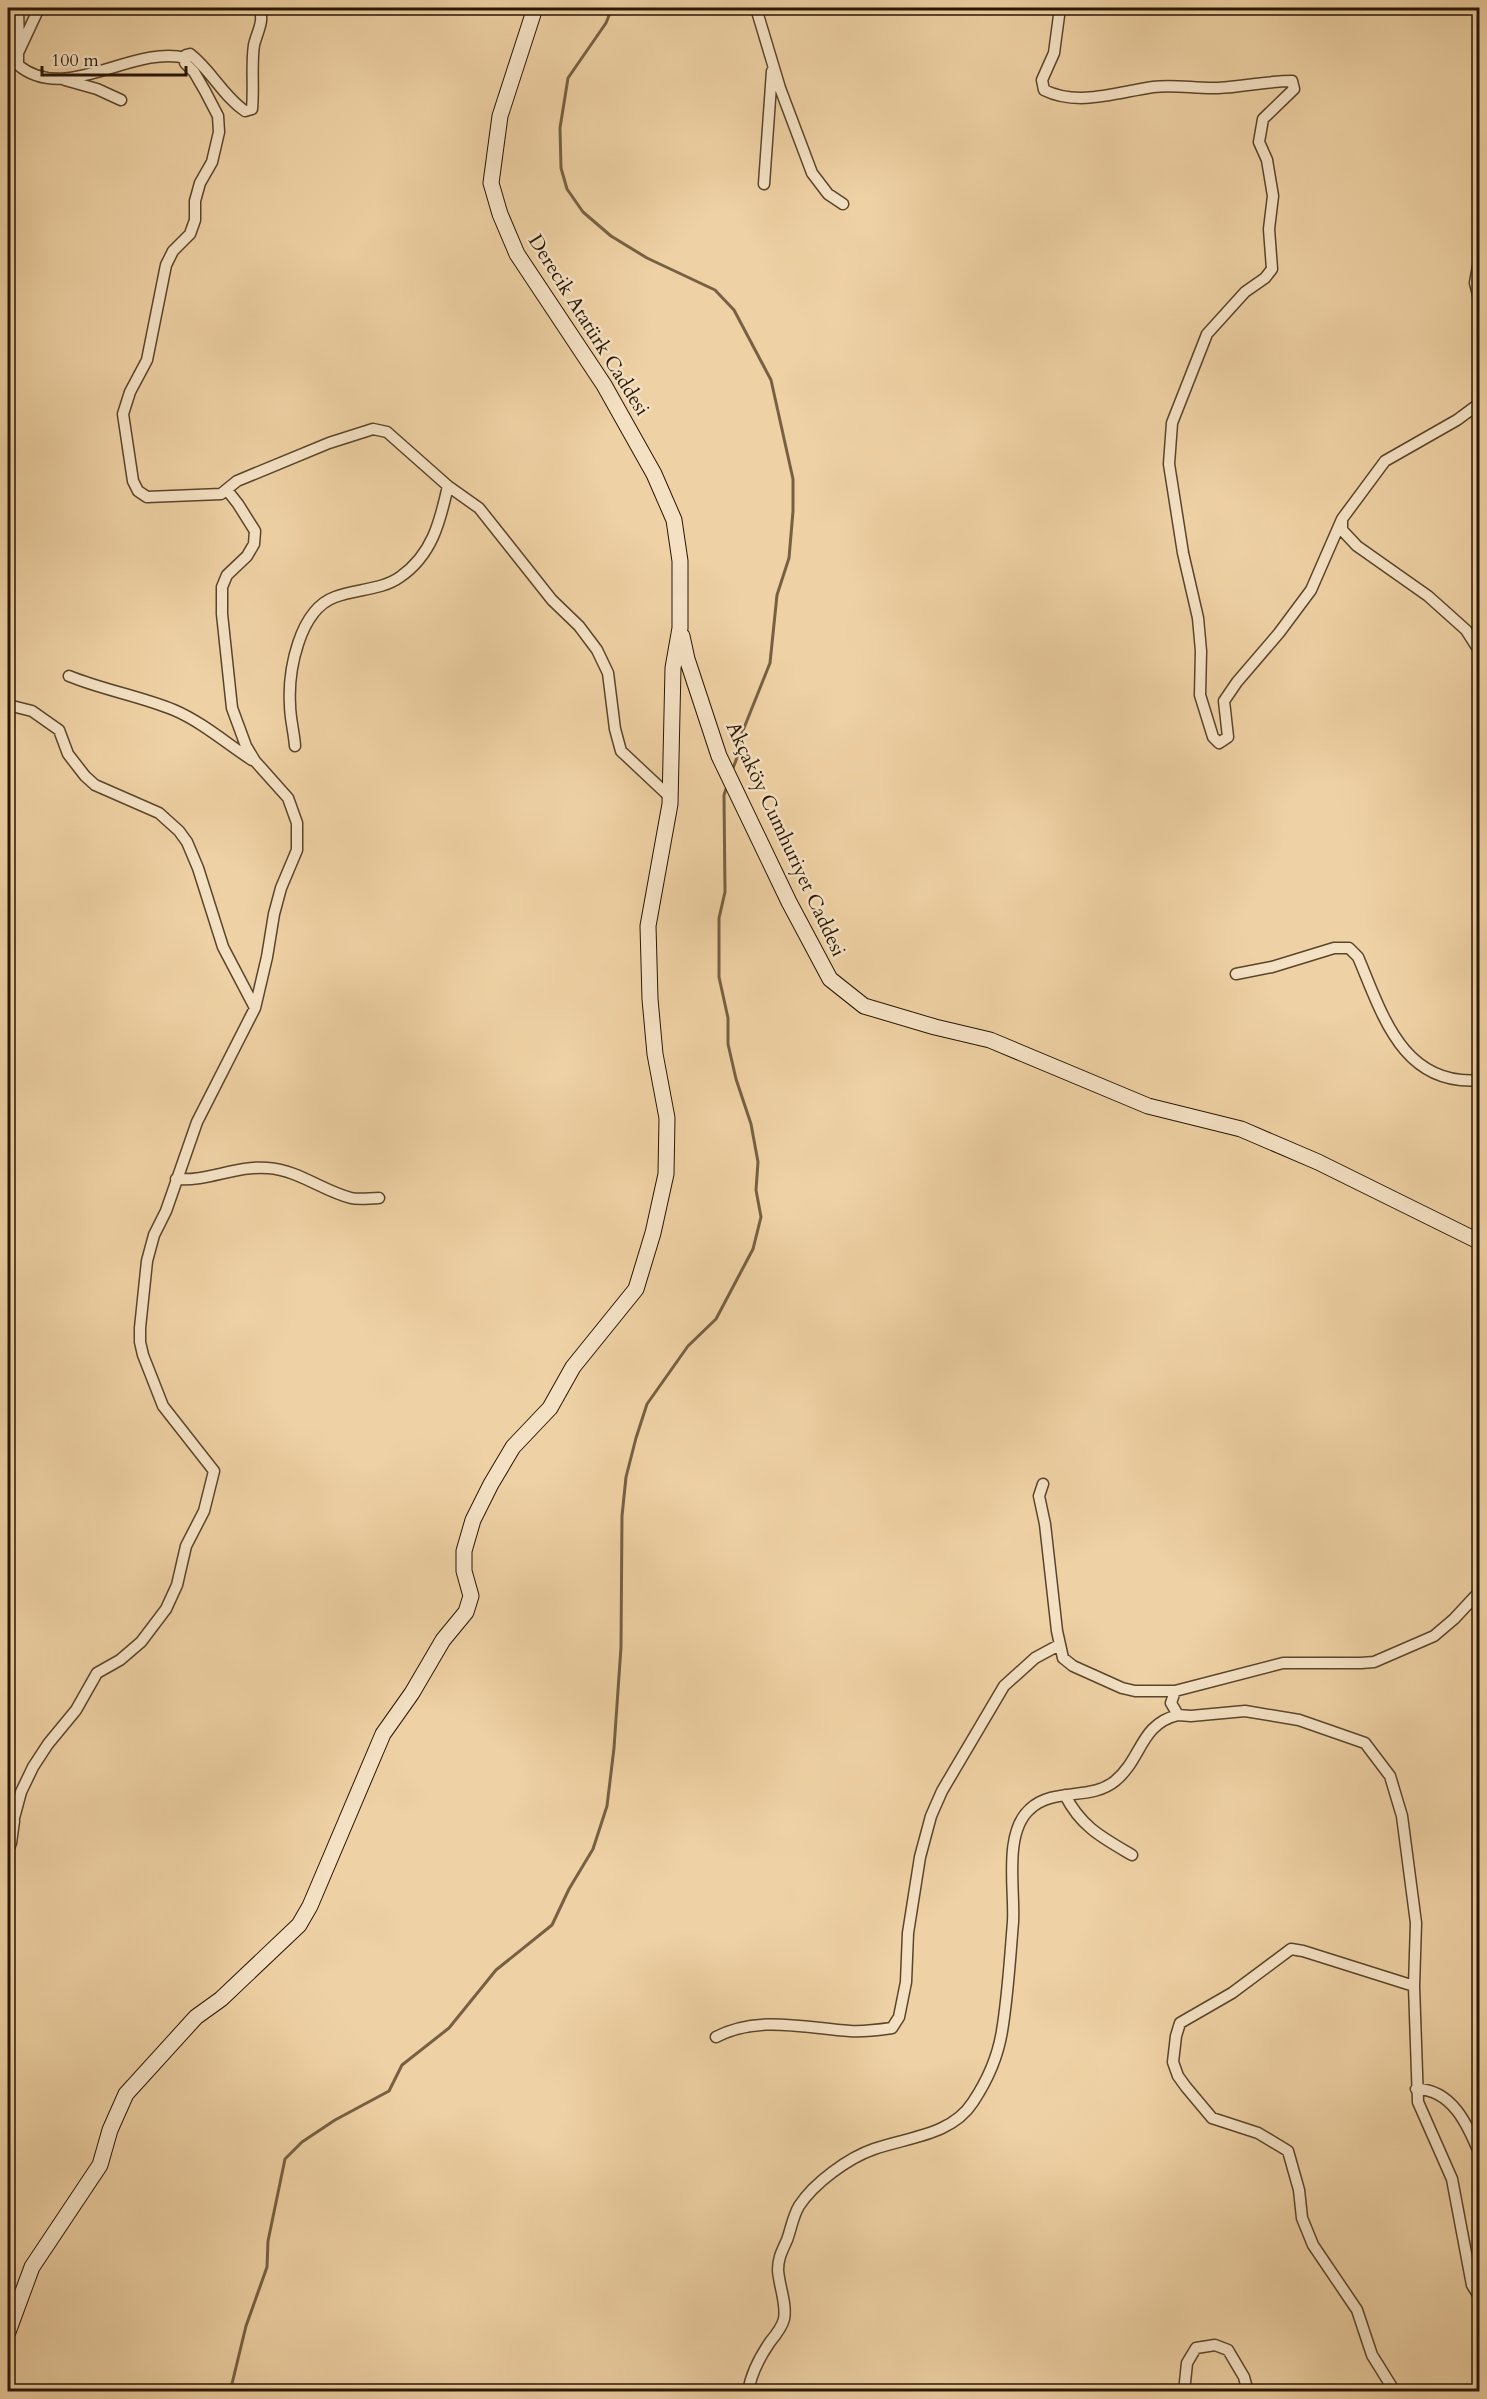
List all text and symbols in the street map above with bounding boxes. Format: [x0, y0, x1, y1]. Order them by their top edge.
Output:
scale bar [42, 39, 186, 77]
text: 100 m [51, 48, 99, 73]
street label: Derecik Atatürk Caddesi [522, 229, 656, 421]
street label: Akçaköy Cumhuriyet Caddesi [720, 717, 853, 961]

